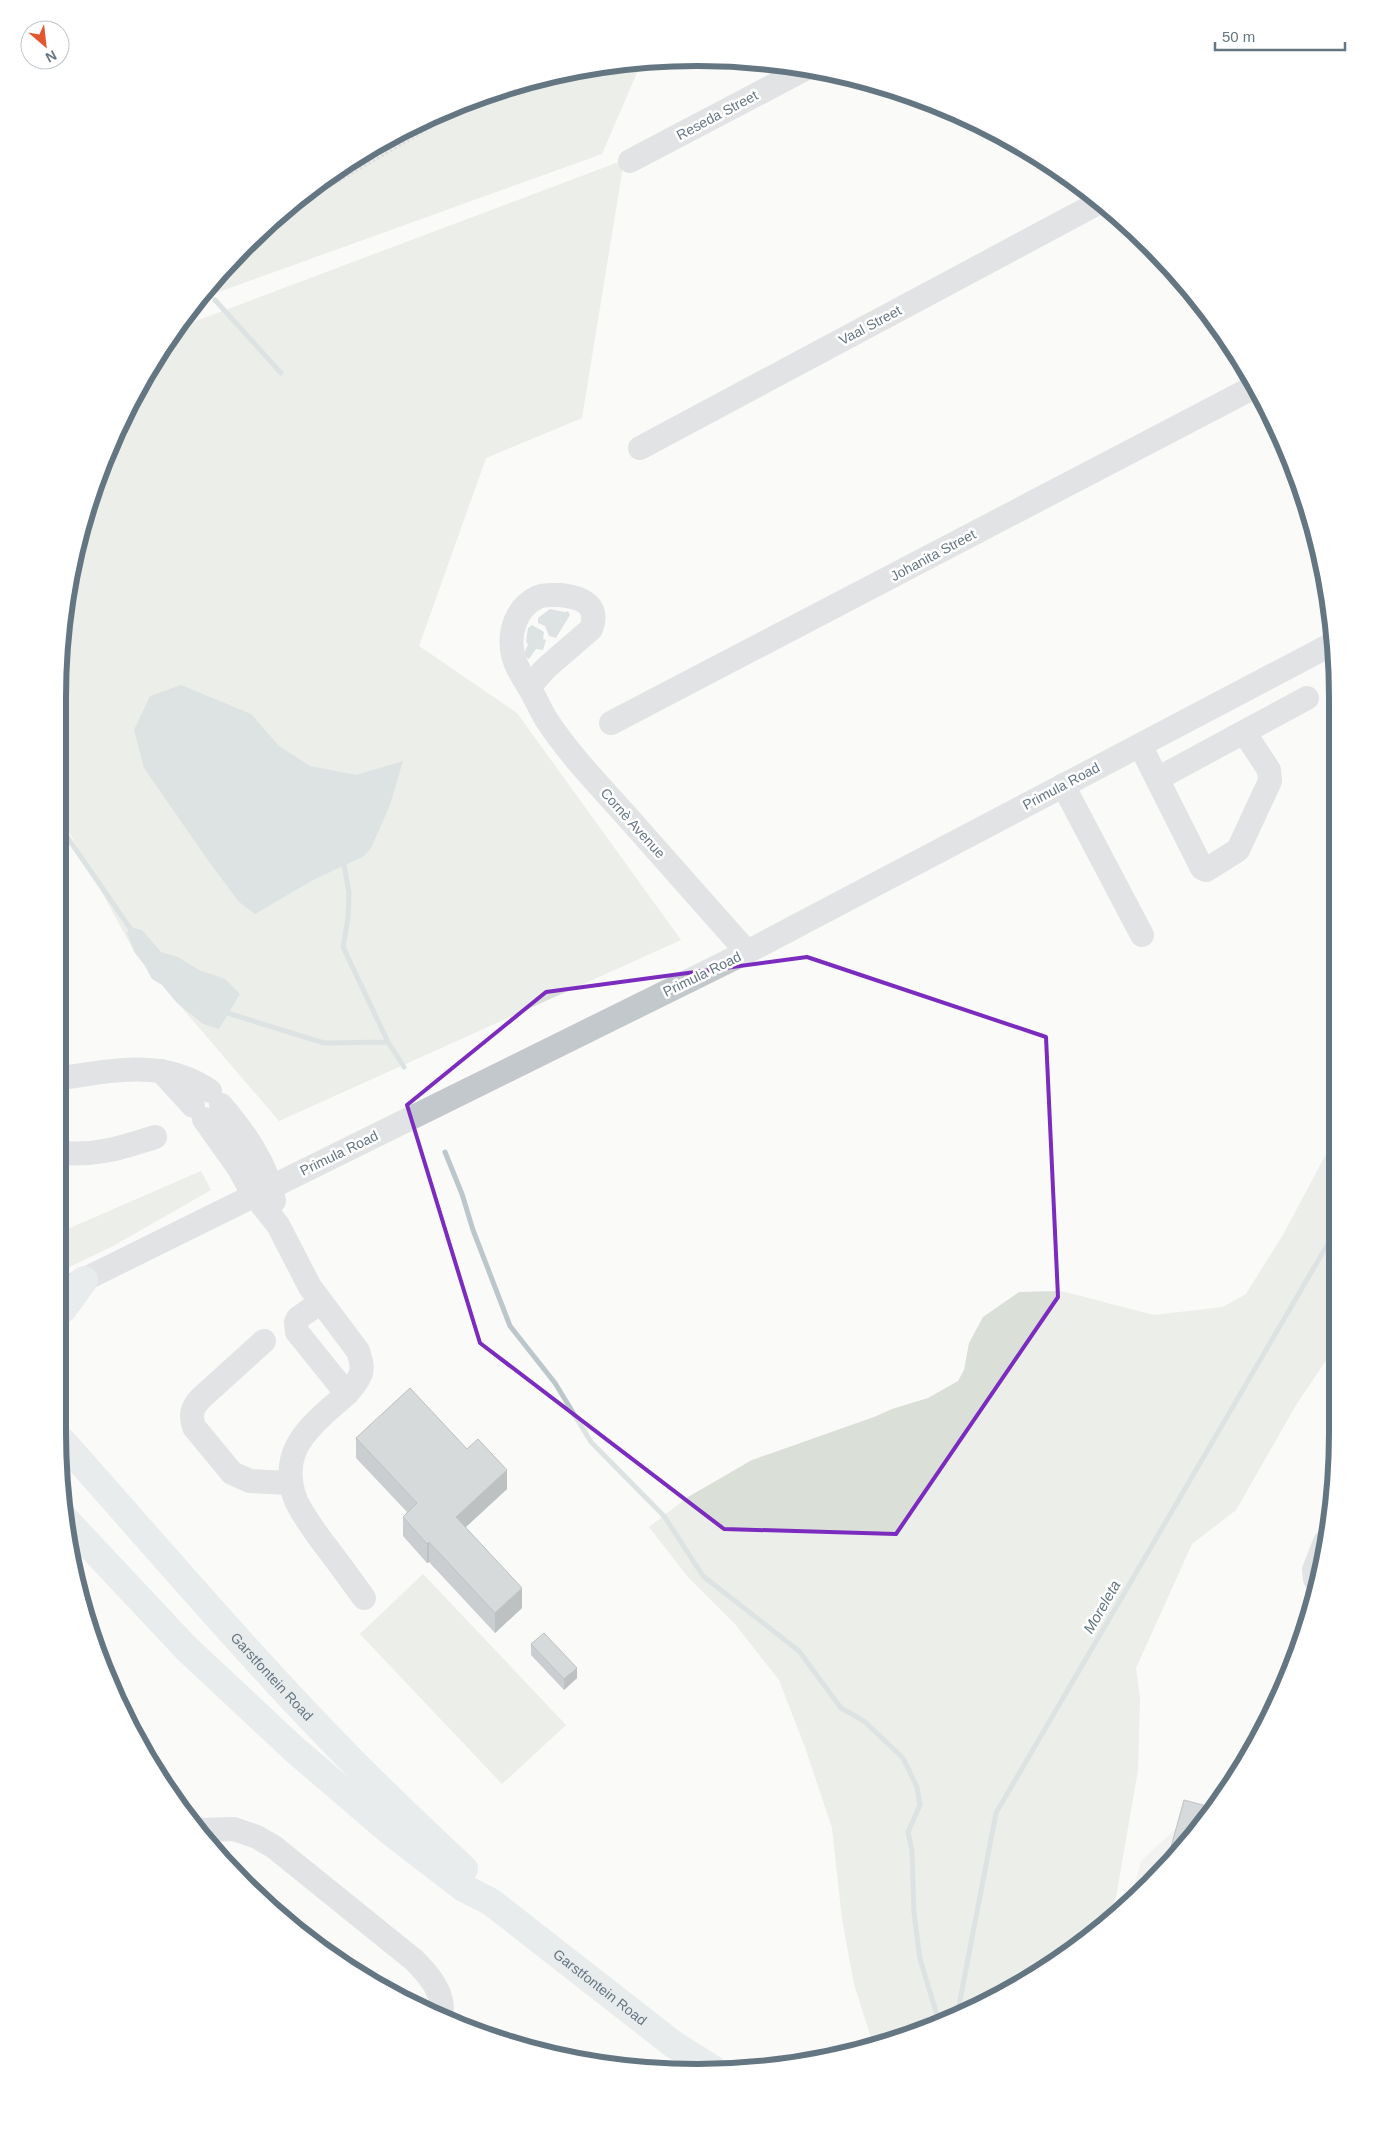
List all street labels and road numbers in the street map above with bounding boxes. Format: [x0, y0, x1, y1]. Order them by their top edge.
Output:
street label: Reseda Street [674, 87, 760, 143]
street label: Vaal Street [836, 302, 904, 348]
street label: Johanita Street [888, 526, 978, 584]
street label: Primula Road [1020, 759, 1102, 813]
street label: Cornè Avenue [597, 785, 669, 861]
street label: Primula Road [660, 948, 744, 1000]
street label: Primula Road [297, 1127, 381, 1179]
street label: Garstfontein Road [227, 1629, 316, 1724]
street label: Garstfontein Road [550, 1946, 650, 2028]

